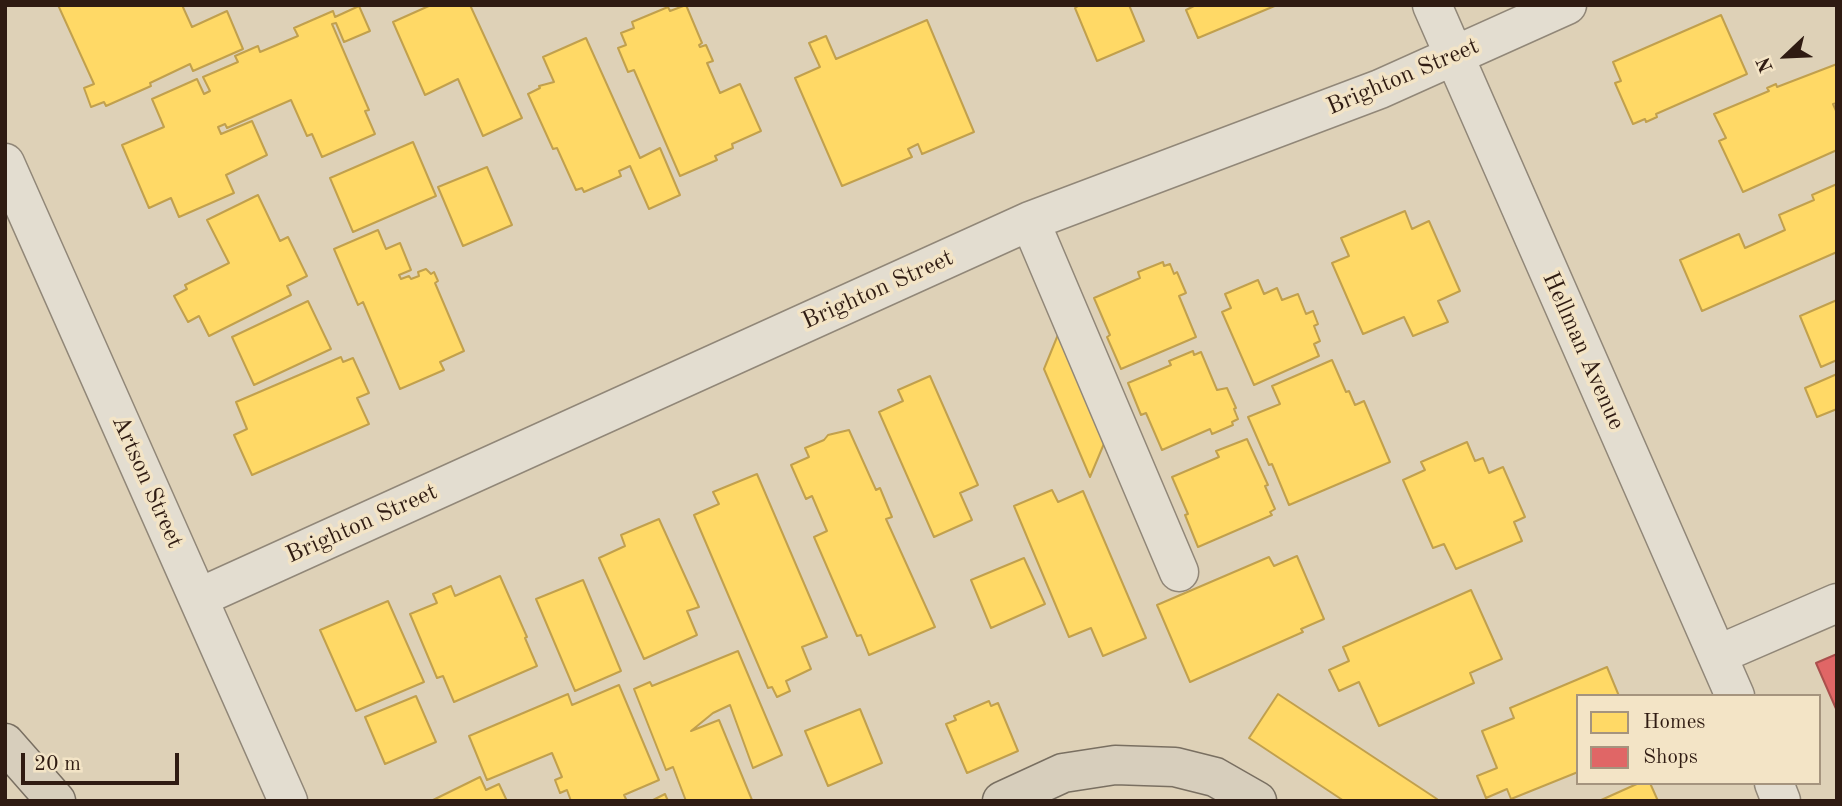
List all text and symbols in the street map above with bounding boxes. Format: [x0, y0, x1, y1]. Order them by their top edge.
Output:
north arrow [1751, 21, 1821, 91]
street label: Brighton Street [1323, 32, 1483, 122]
text: N [1755, 54, 1778, 75]
street label: Brighton Street [798, 244, 958, 336]
street label: Hellman Avenue [1535, 268, 1631, 434]
street label: Artson Street [105, 411, 189, 553]
street label: Brighton Street [282, 478, 442, 570]
legend [1576, 694, 1821, 785]
text: Homes [1643, 712, 1705, 733]
scale bar [24, 740, 182, 784]
text: Shops [1643, 747, 1698, 768]
text: 20 m [34, 754, 81, 775]

